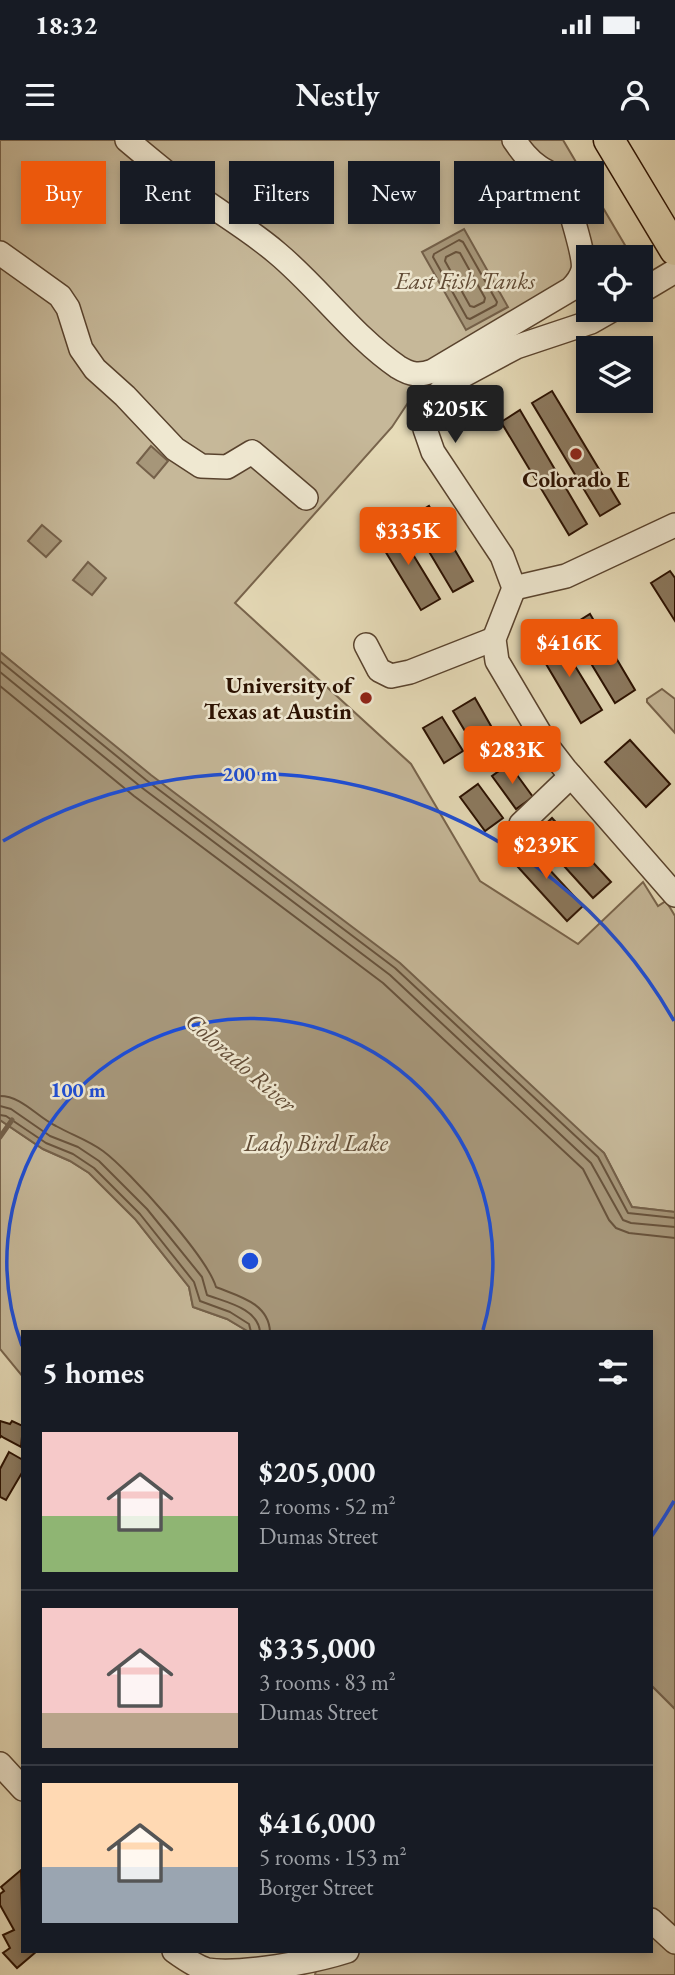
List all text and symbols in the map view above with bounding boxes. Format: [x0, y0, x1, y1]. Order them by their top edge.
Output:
text: 18:32 [35, 8, 97, 42]
text: Nestly [295, 74, 380, 116]
icon: menu [21, 76, 59, 114]
icon: person [616, 76, 654, 114]
chip: Buy [21, 161, 106, 224]
chip: Rent [120, 161, 215, 224]
chip: Filters [229, 161, 334, 224]
chip: New [348, 161, 440, 224]
chip: Apartment [454, 161, 604, 224]
map controls [576, 245, 653, 413]
button: locate [576, 245, 653, 322]
water label: East Fish Tanks [394, 265, 535, 296]
button: layers [576, 336, 653, 413]
pin: $205K [406, 386, 504, 445]
text: $205K [423, 393, 487, 423]
marker: Colorado E [568, 446, 584, 462]
place label: Colorado E [522, 464, 630, 494]
pin: $335K [359, 508, 457, 567]
text: $335K [376, 515, 440, 545]
pin: $416K [520, 620, 618, 679]
text: $416K [537, 627, 601, 657]
place label: University of Texas at Austin [204, 670, 355, 726]
marker: University of Texas at Austin [358, 690, 374, 706]
pin: $283K [463, 726, 561, 786]
text: $283K [480, 734, 544, 764]
text: 200 m [222, 760, 278, 787]
pin: $239K [497, 822, 595, 881]
text: $239K [514, 829, 578, 859]
water label: Colorado River [179, 1005, 304, 1120]
text: 100 m [50, 1076, 106, 1103]
water label: Lady Bird Lake [243, 1127, 389, 1158]
centre of rings [238, 1249, 262, 1273]
text: 5 homes [42, 1353, 144, 1392]
icon: filters [594, 1353, 632, 1391]
text: $205,000 [259, 1452, 375, 1491]
icon: home [98, 1460, 182, 1544]
text: 2 rooms · 52 m² [259, 1491, 396, 1521]
text: Dumas Street [259, 1521, 378, 1551]
text: $335,000 [259, 1628, 375, 1667]
icon: home [98, 1636, 182, 1720]
text: 3 rooms · 83 m² [259, 1667, 396, 1697]
text: Dumas Street [259, 1697, 378, 1727]
text: $416,000 [259, 1803, 375, 1842]
icon: home [98, 1811, 182, 1895]
text: 5 rooms · 153 m² [259, 1842, 407, 1872]
text: Borger Street [259, 1872, 373, 1902]

